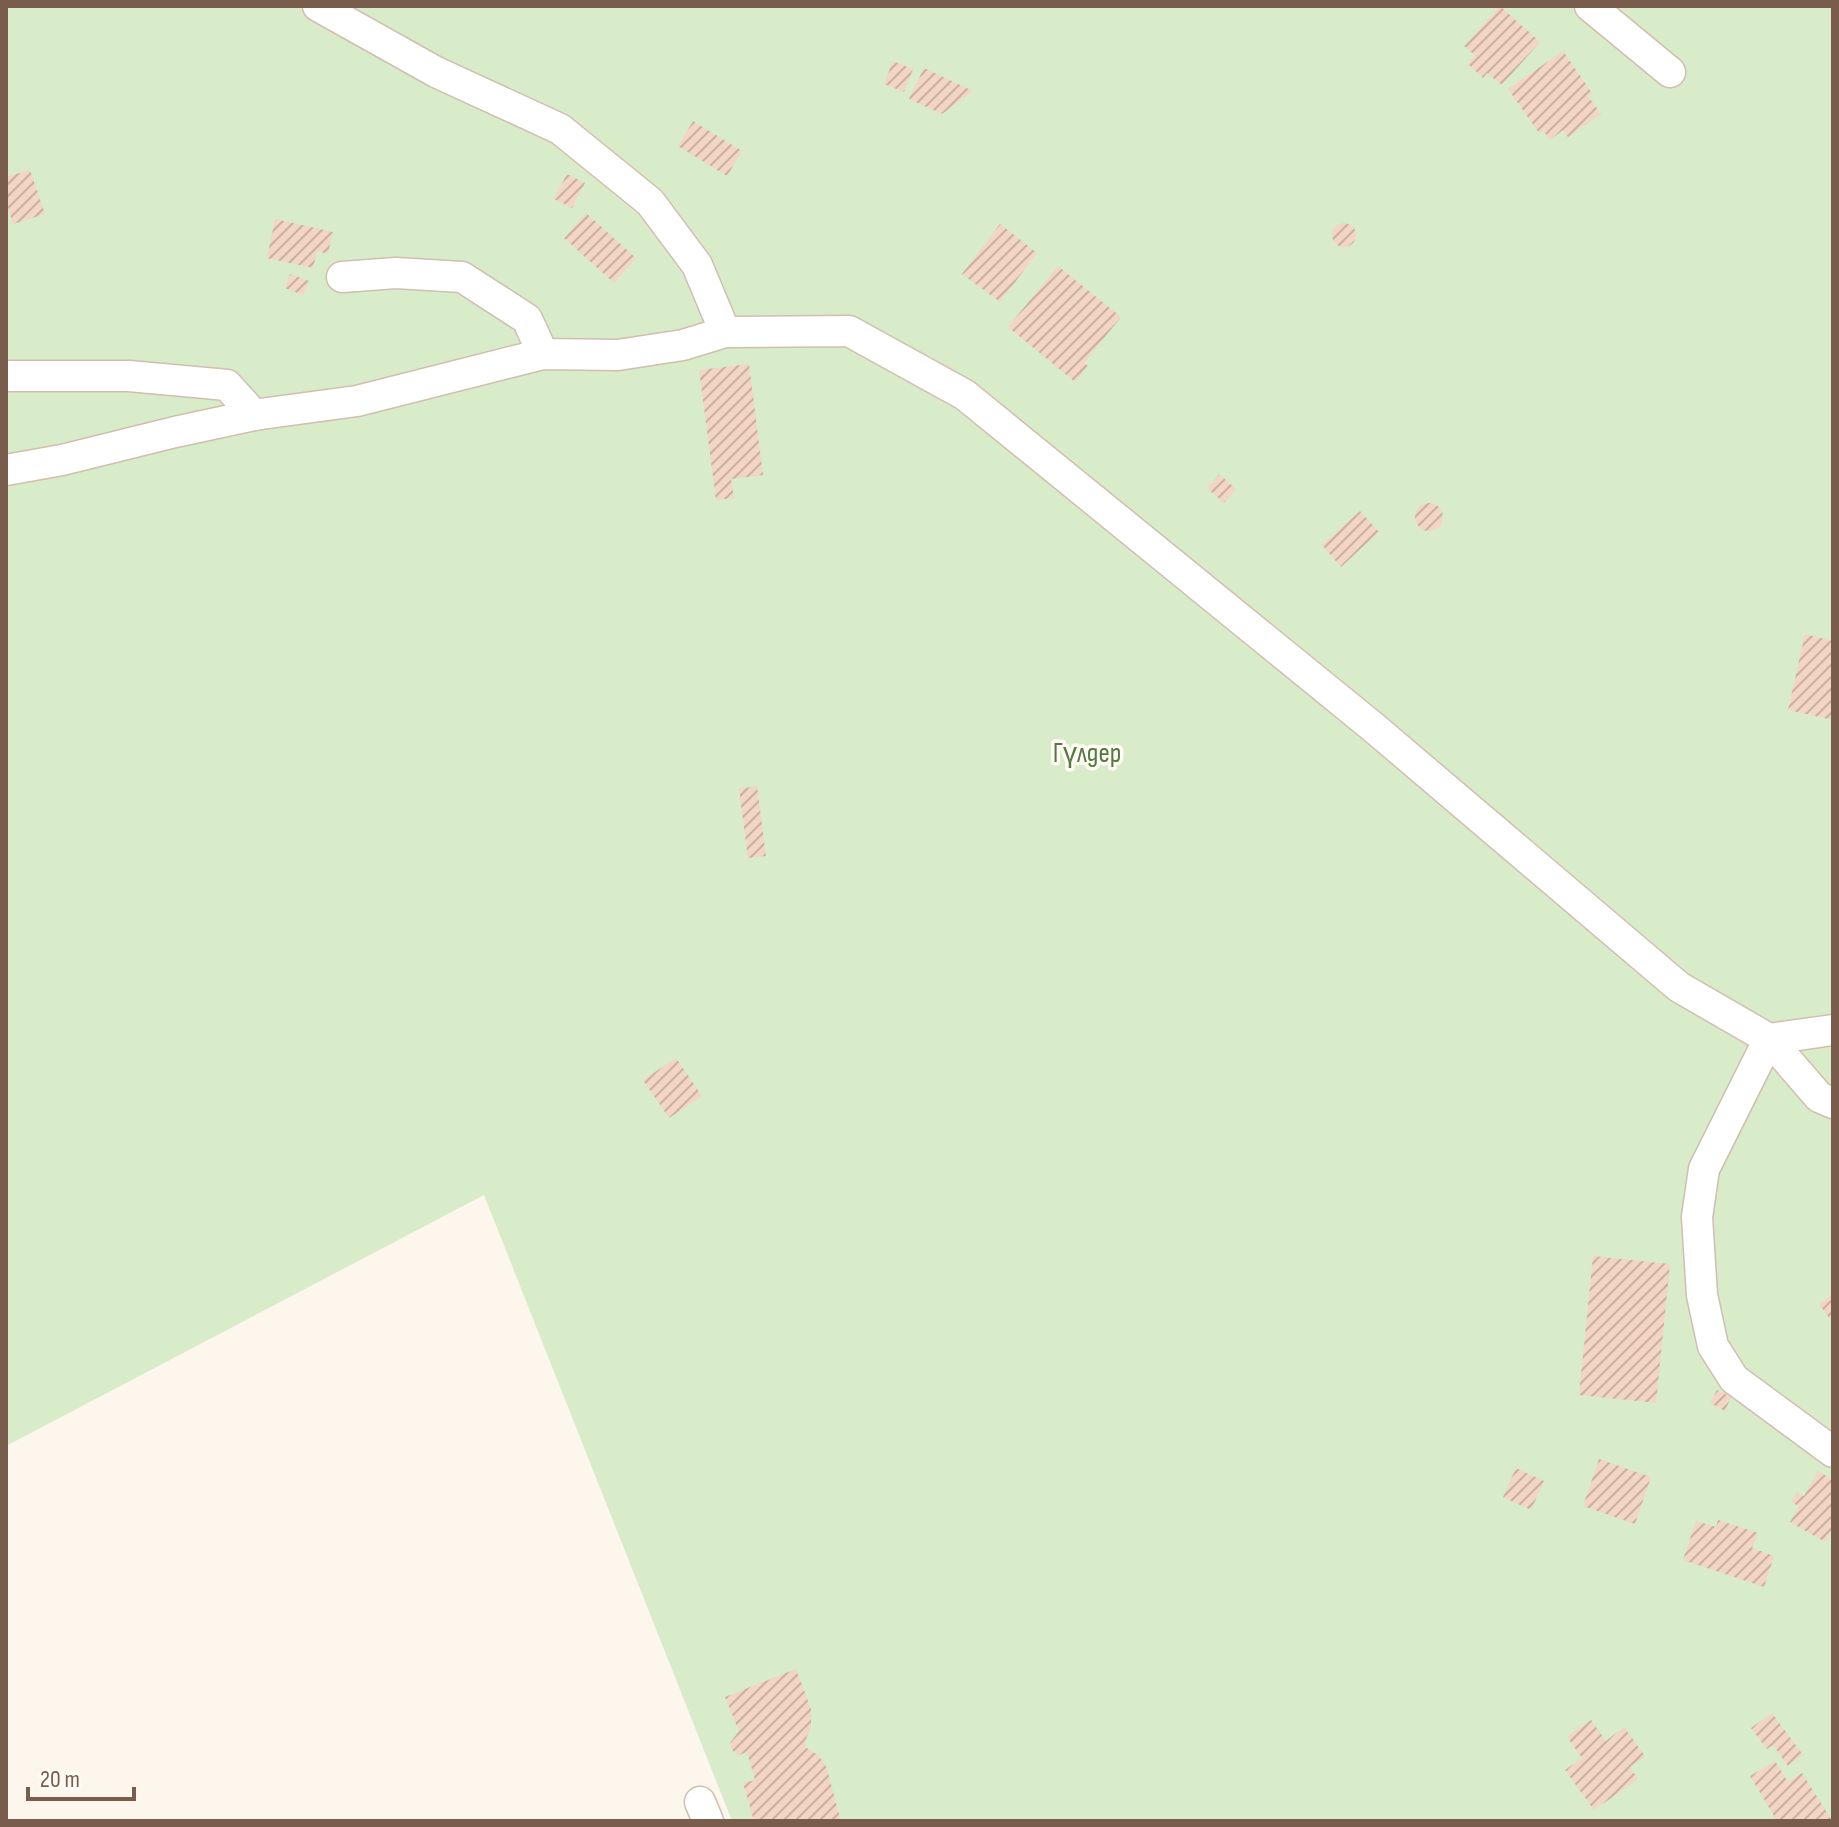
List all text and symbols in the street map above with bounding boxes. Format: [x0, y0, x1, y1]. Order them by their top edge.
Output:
park label: Гүлдер [1053, 737, 1121, 770]
scale bar [28, 1751, 134, 1801]
text: 20 m [40, 1765, 80, 1794]

